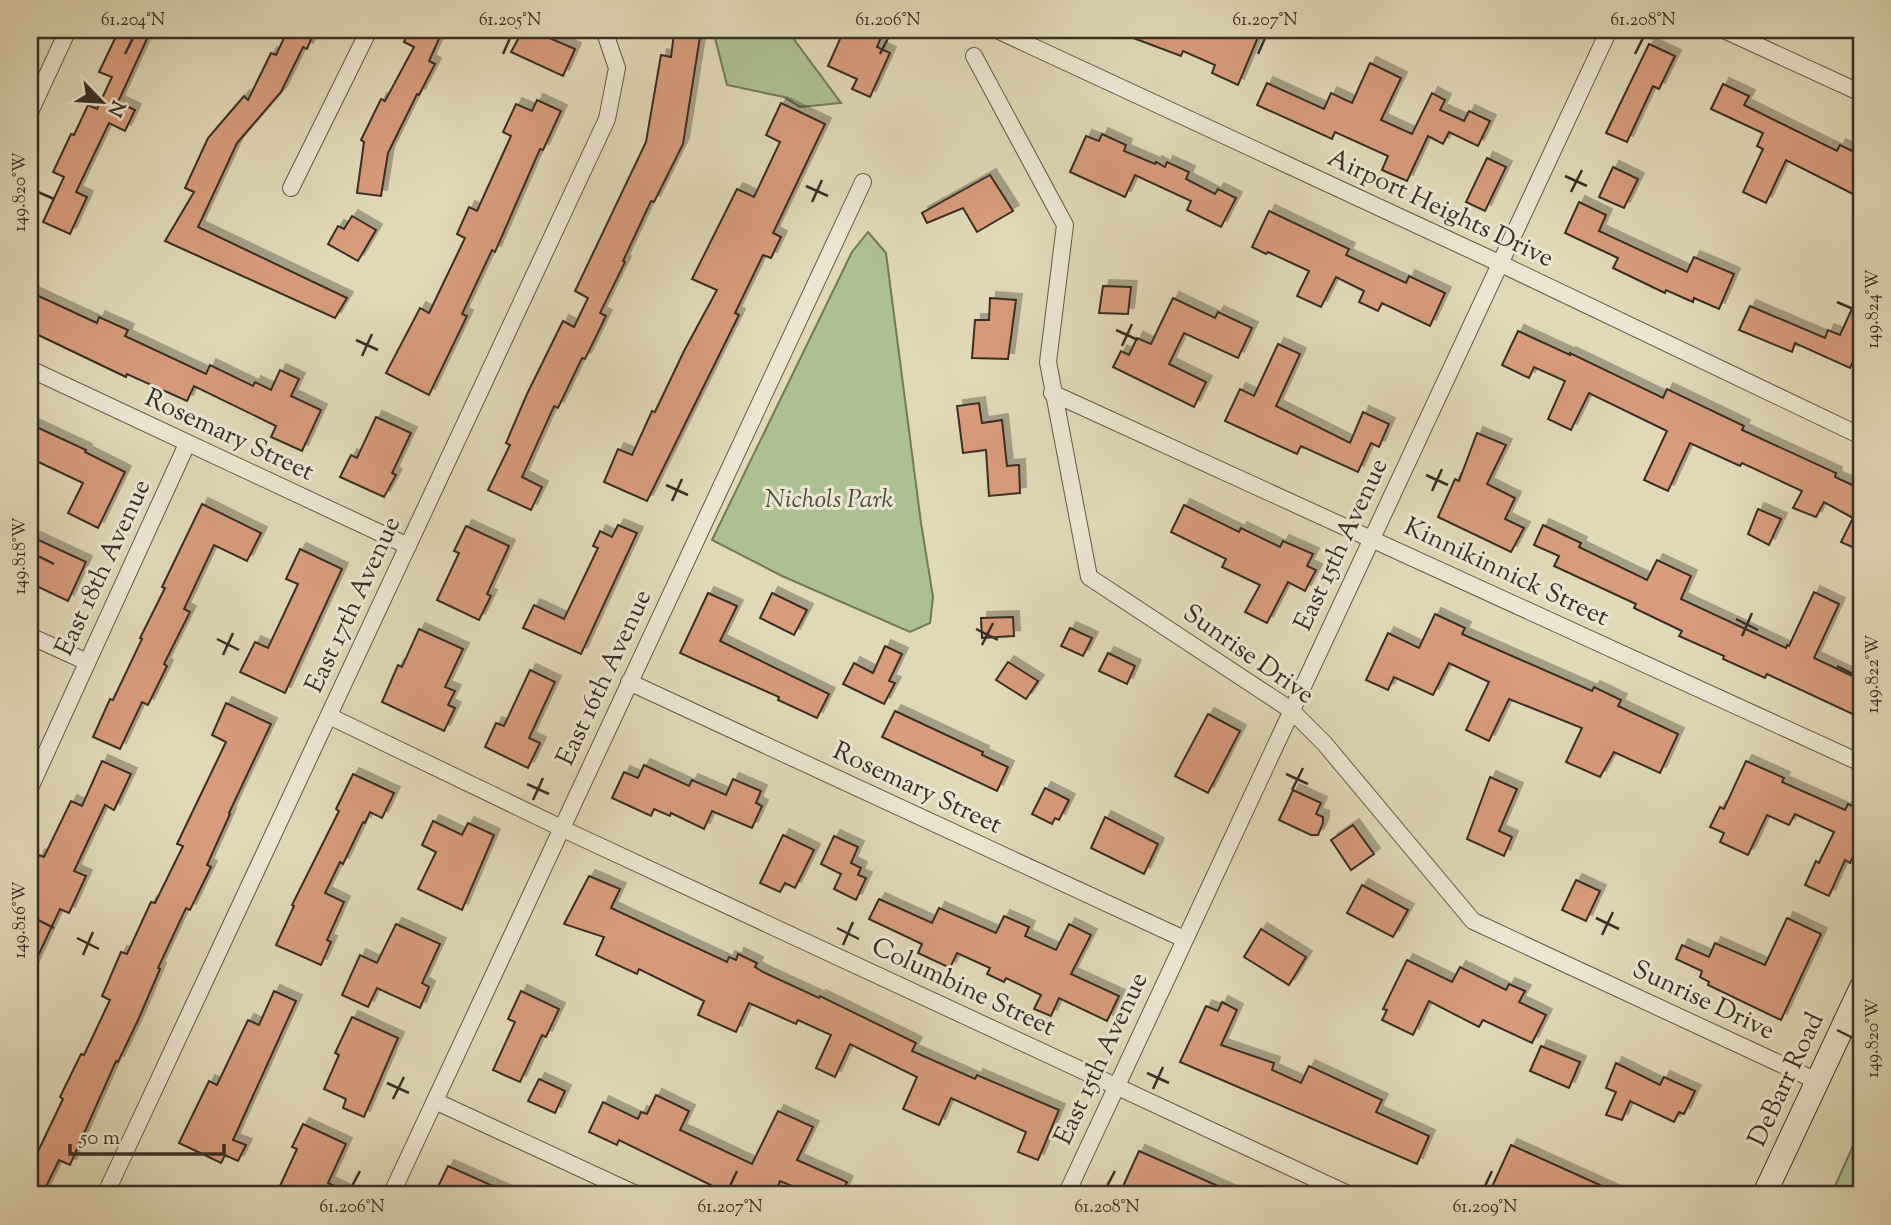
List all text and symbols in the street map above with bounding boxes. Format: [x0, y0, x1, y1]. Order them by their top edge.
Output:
text: 61.204°N [101, 8, 165, 34]
text: 61.205°N [479, 8, 541, 34]
text: 61.206°N [855, 8, 921, 34]
text: 61.207°N [1232, 8, 1298, 34]
text: 61.208°N [1610, 8, 1676, 34]
north arrow [66, 66, 136, 136]
text: N [100, 96, 131, 121]
street label: Airport Heights Drive [1321, 140, 1559, 278]
text: 149.820°W [8, 152, 34, 232]
text: 149.824°W [1861, 269, 1887, 349]
street label: Rosemary Street [138, 381, 320, 491]
street label: East 15th Avenue [1286, 453, 1398, 637]
street label: East 18th Avenue [47, 474, 161, 662]
park label: Nichols Park [765, 482, 893, 519]
street label: Kinnikinnick Street [1397, 509, 1615, 637]
street label: East 17th Avenue [297, 511, 411, 699]
text: 149.818°W [8, 517, 34, 595]
street label: East 16th Avenue [548, 584, 662, 772]
street label: Sunrise Drive [1175, 596, 1321, 714]
text: 149.822°W [1861, 635, 1887, 713]
street label: Rosemary Street [826, 734, 1008, 844]
text: 149.816°W [8, 881, 34, 959]
street label: Columbine Street [865, 929, 1061, 1047]
street label: Sunrise Drive [1626, 952, 1780, 1050]
street label: East 15th Avenue [1046, 967, 1158, 1151]
text: 149.820°W [1861, 998, 1887, 1078]
street label: DeBarr Road [1740, 1007, 1834, 1153]
scale bar [70, 1113, 224, 1157]
text: 50 m [79, 1124, 120, 1154]
text: 61.206°N [319, 1195, 385, 1221]
text: 61.207°N [697, 1195, 763, 1221]
text: 61.208°N [1074, 1195, 1140, 1221]
text: 61.209°N [1453, 1195, 1517, 1221]

